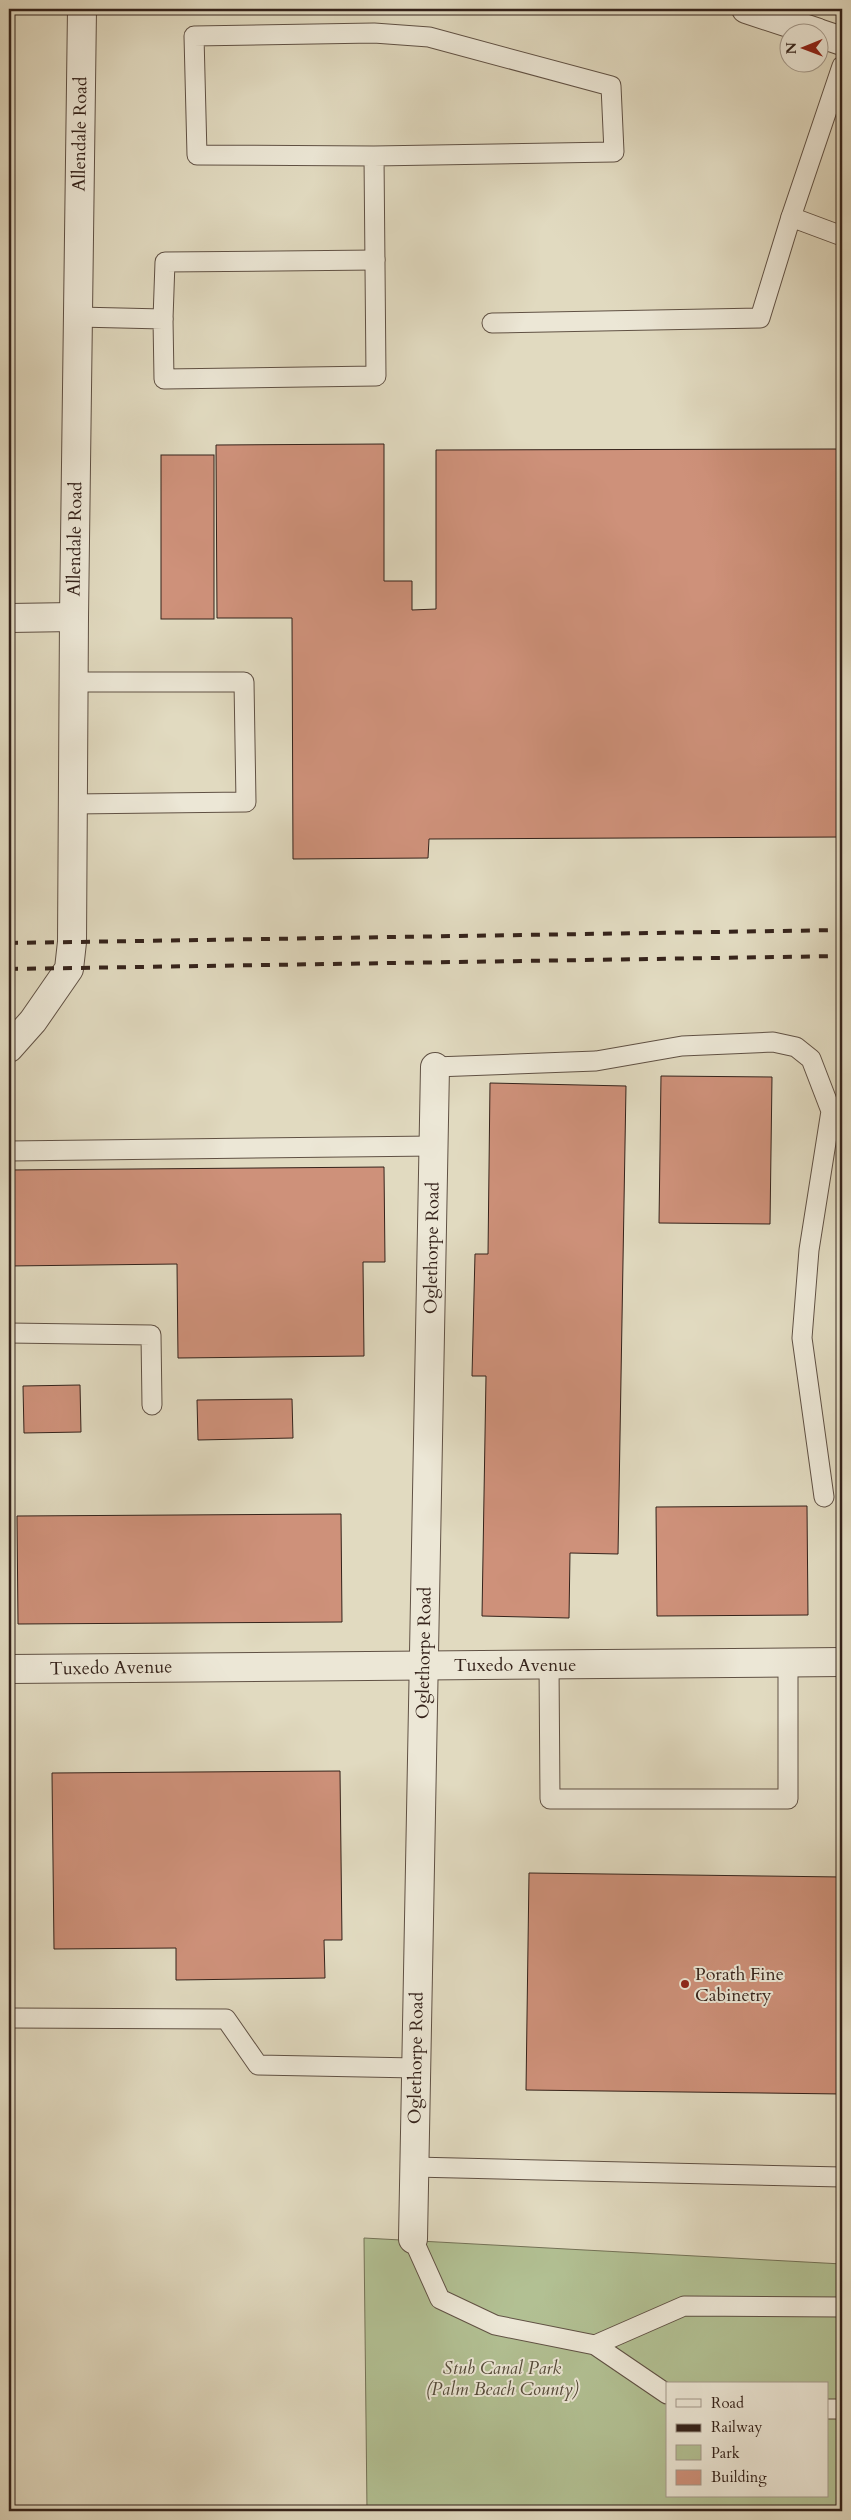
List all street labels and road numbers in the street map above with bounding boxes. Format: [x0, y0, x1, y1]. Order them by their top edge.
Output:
street label: Allendale Road [66, 76, 94, 192]
street label: Allendale Road [61, 481, 89, 597]
street label: Oglethorpe Road [418, 1181, 446, 1314]
street label: Oglethorpe Road [410, 1586, 438, 1719]
street label: Tuxedo Avenue [454, 1653, 576, 1678]
street label: Tuxedo Avenue [49, 1654, 173, 1682]
street label: Oglethorpe Road [402, 1991, 430, 2124]

